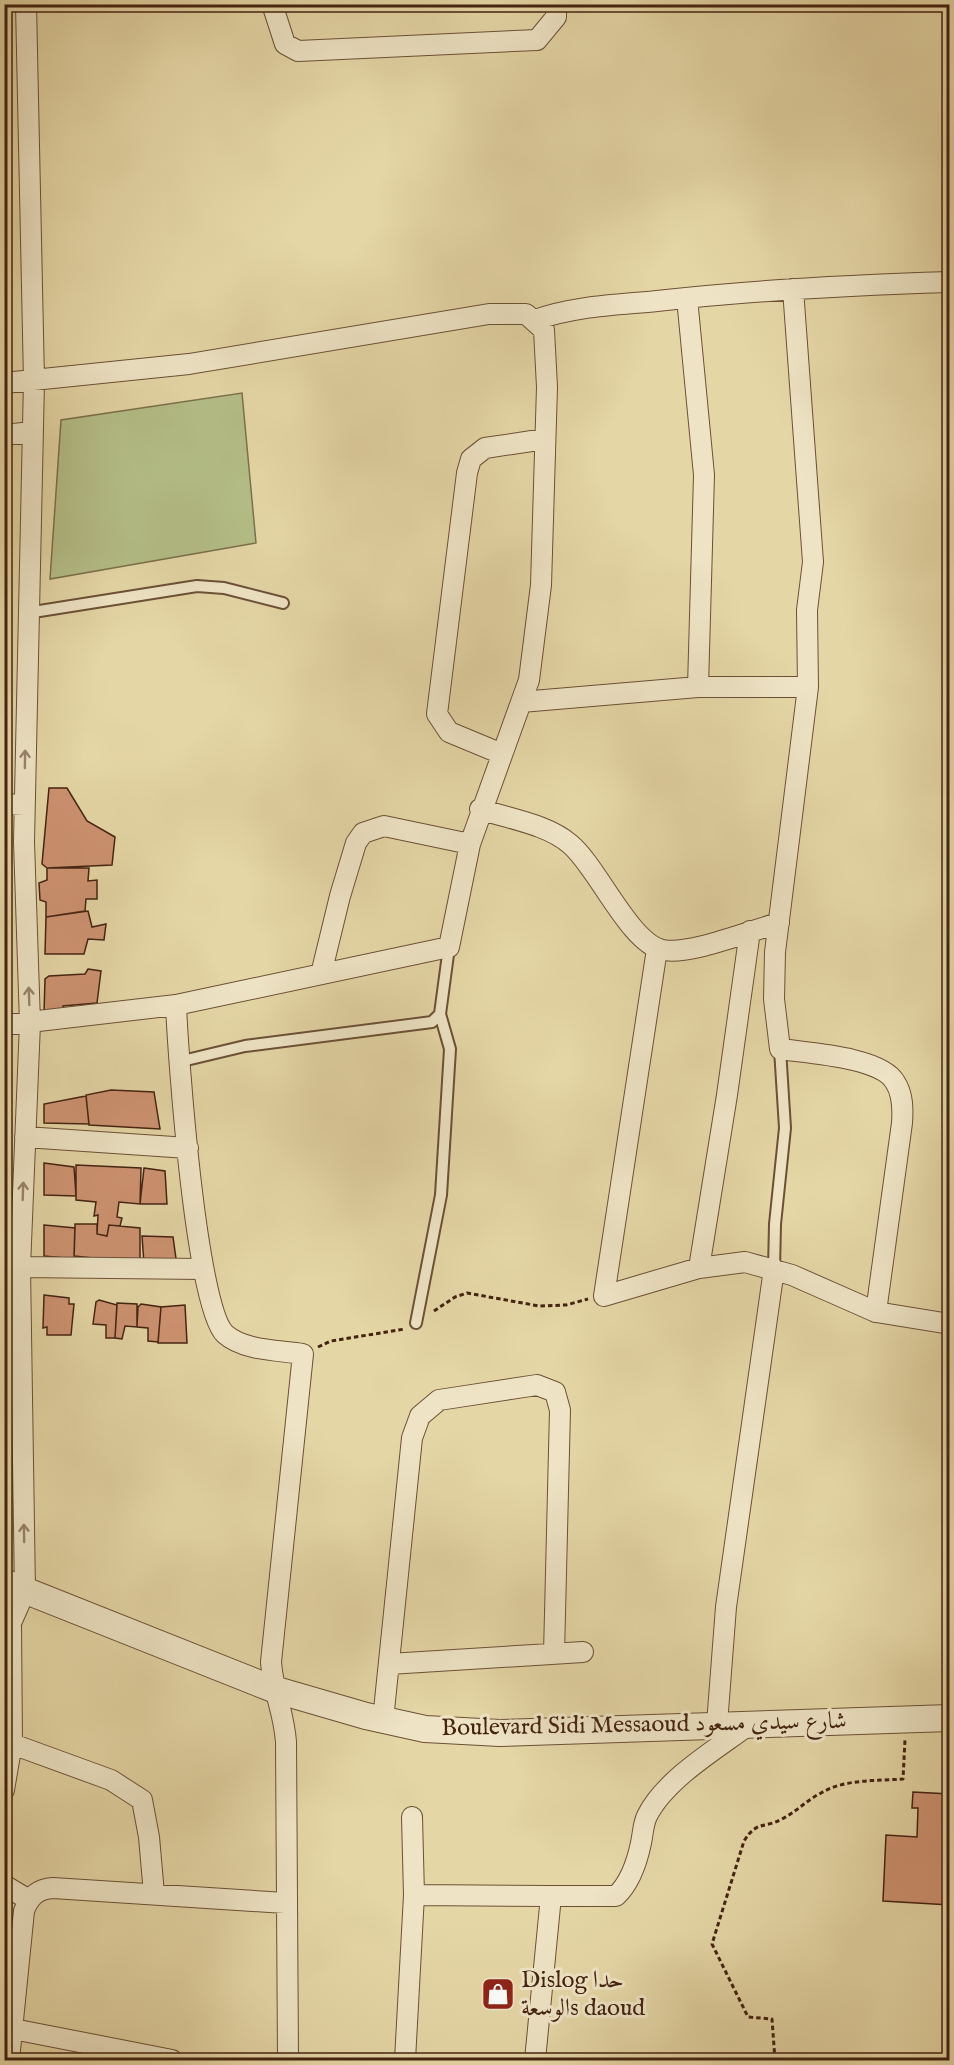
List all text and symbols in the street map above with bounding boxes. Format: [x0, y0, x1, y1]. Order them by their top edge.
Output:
one-way arrow [19, 750, 30, 770]
one-way arrow [23, 987, 34, 1007]
one-way arrow [18, 1182, 29, 1202]
one-way arrow [18, 1523, 30, 1543]
street label: Boulevard Sidi Messaoud شارع سيدي مسعود [441, 1706, 847, 1747]
place label: Dislog حدا الوسعةs daoud [521, 1965, 645, 2024]
shop icon: Dislog حدا الوسعةs daoud [480, 1976, 516, 2012]

